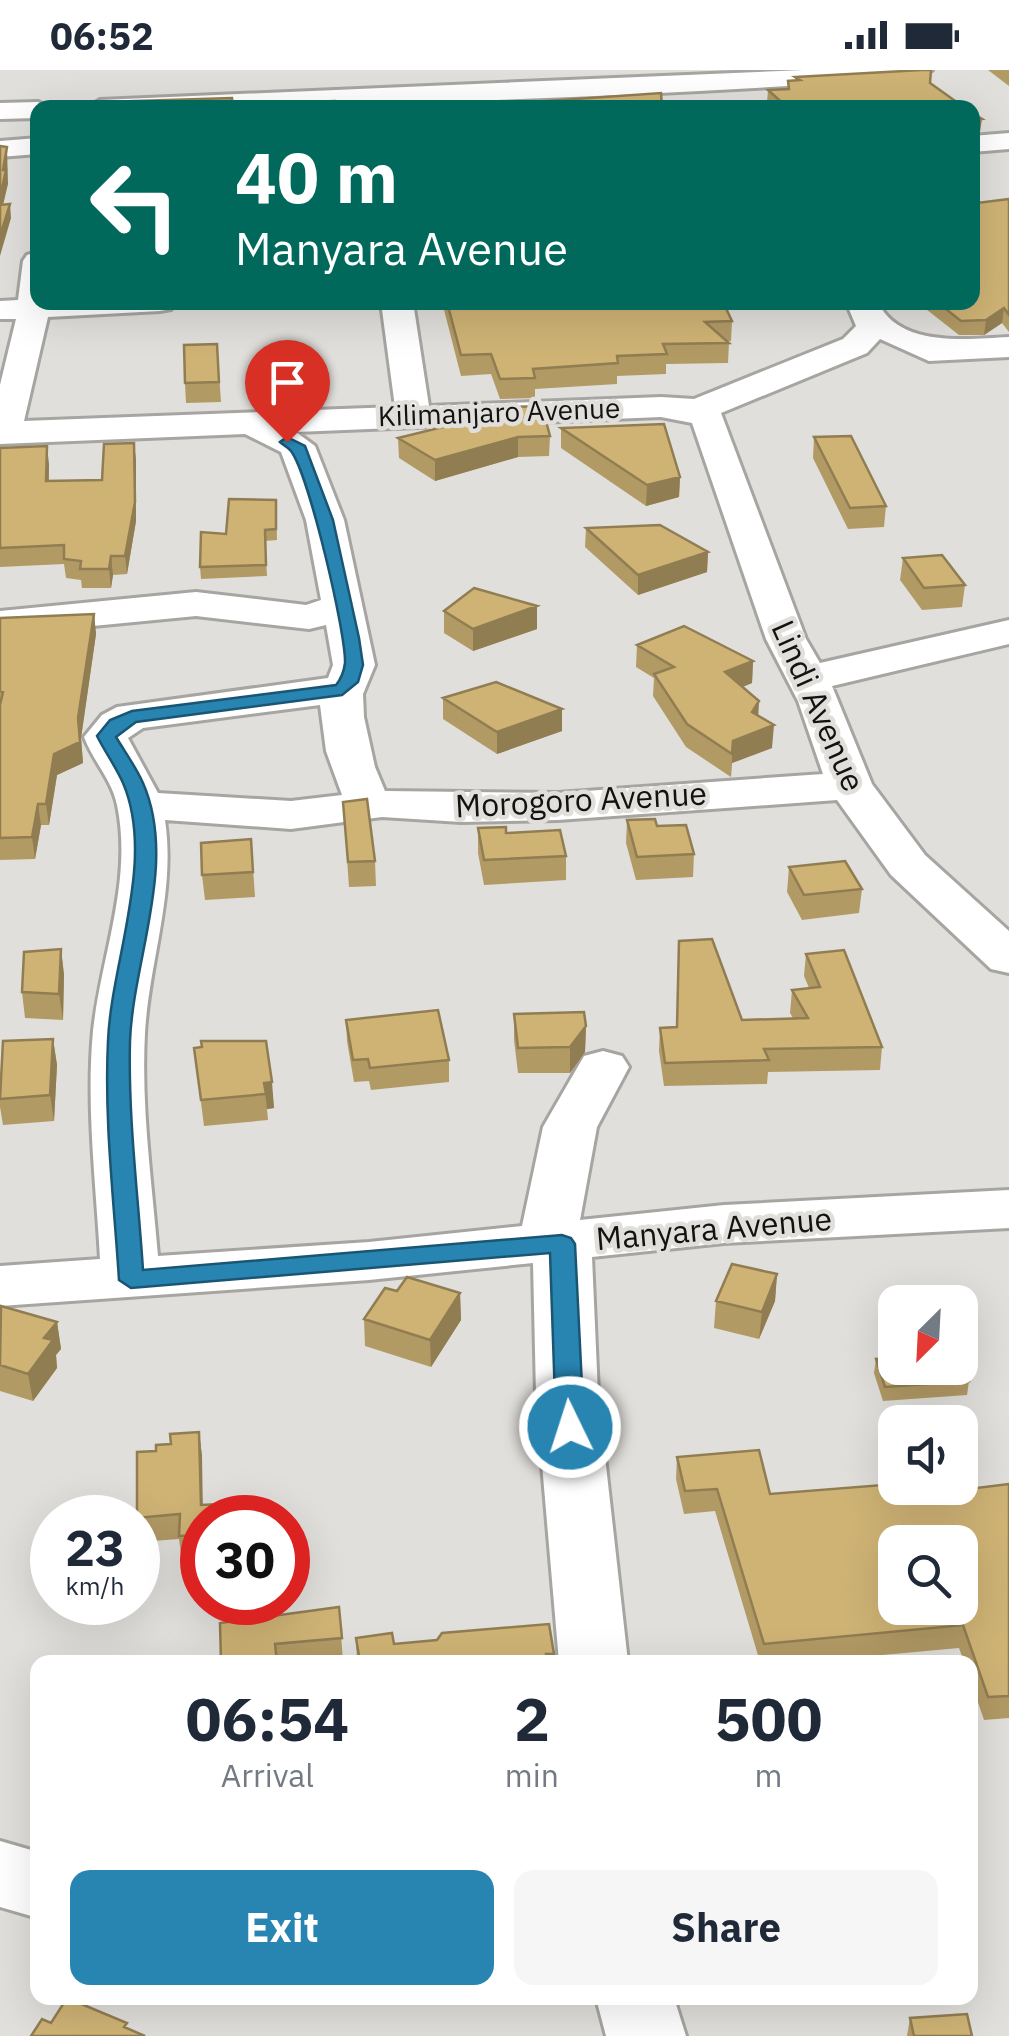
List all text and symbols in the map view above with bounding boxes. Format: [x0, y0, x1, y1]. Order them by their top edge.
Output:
text: 06:52 [50, 11, 154, 60]
text: 40 m [235, 131, 398, 222]
icon: left [70, 140, 200, 270]
text: Manyara Avenue [235, 219, 568, 277]
pin [245, 340, 330, 443]
icon: arrive [260, 355, 315, 410]
street label: Kilimanjaro Avenue [377, 389, 621, 434]
street label: Lindi Avenue [762, 613, 875, 798]
street label: Morogoro Avenue [454, 771, 708, 827]
street label: Manyara Avenue [594, 1197, 834, 1259]
north arrow [878, 1285, 978, 1385]
map controls [878, 1285, 978, 1625]
position arrow [518, 1375, 622, 1479]
button: sound [878, 1405, 978, 1505]
speed limit sign: 30 [180, 1495, 310, 1625]
text: 23 [65, 1515, 125, 1580]
button: search [878, 1525, 978, 1625]
text: km/h [66, 1569, 124, 1602]
text: 06:54 [186, 1679, 349, 1758]
text: 2 [514, 1679, 550, 1758]
text: 500 [714, 1679, 822, 1758]
text: Arrival [221, 1754, 314, 1796]
text: min [505, 1754, 559, 1796]
text: m [755, 1754, 782, 1796]
button: Exit [70, 1870, 494, 1985]
button: Share [514, 1870, 938, 1985]

